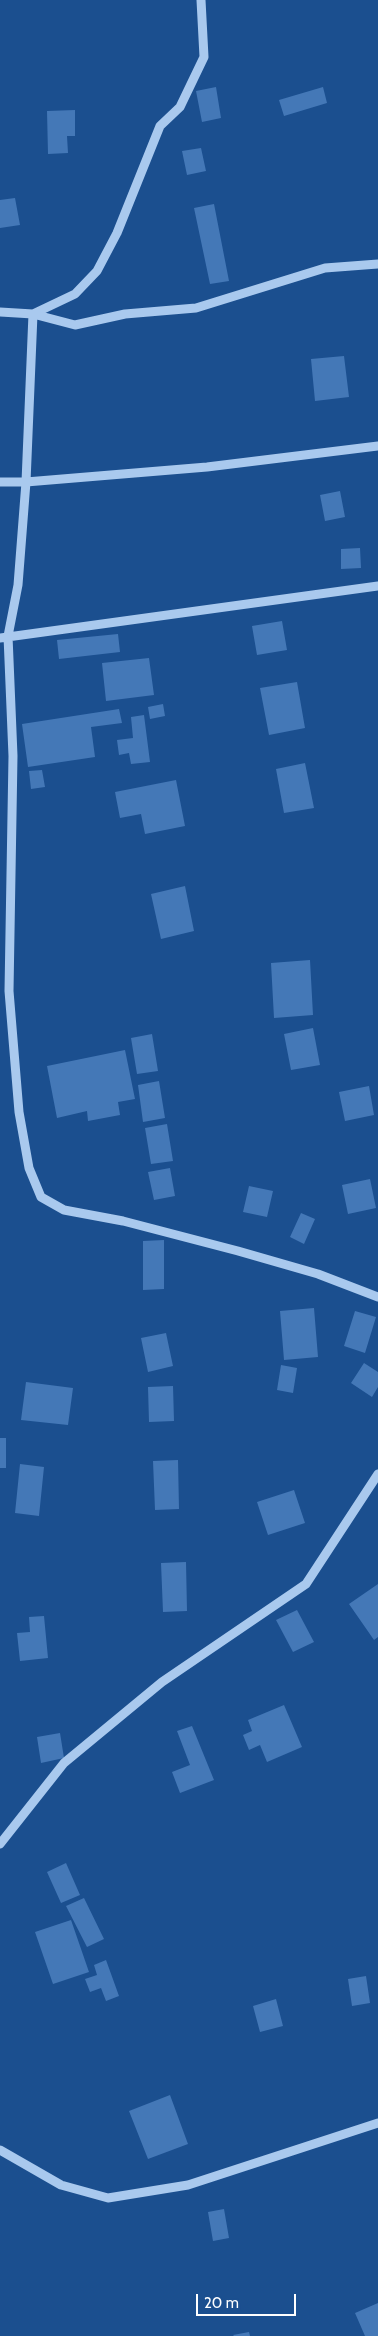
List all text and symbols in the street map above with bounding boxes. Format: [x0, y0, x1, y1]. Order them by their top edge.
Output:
scale bar [198, 2284, 298, 2316]
text: 20 m [204, 2294, 239, 2312]

